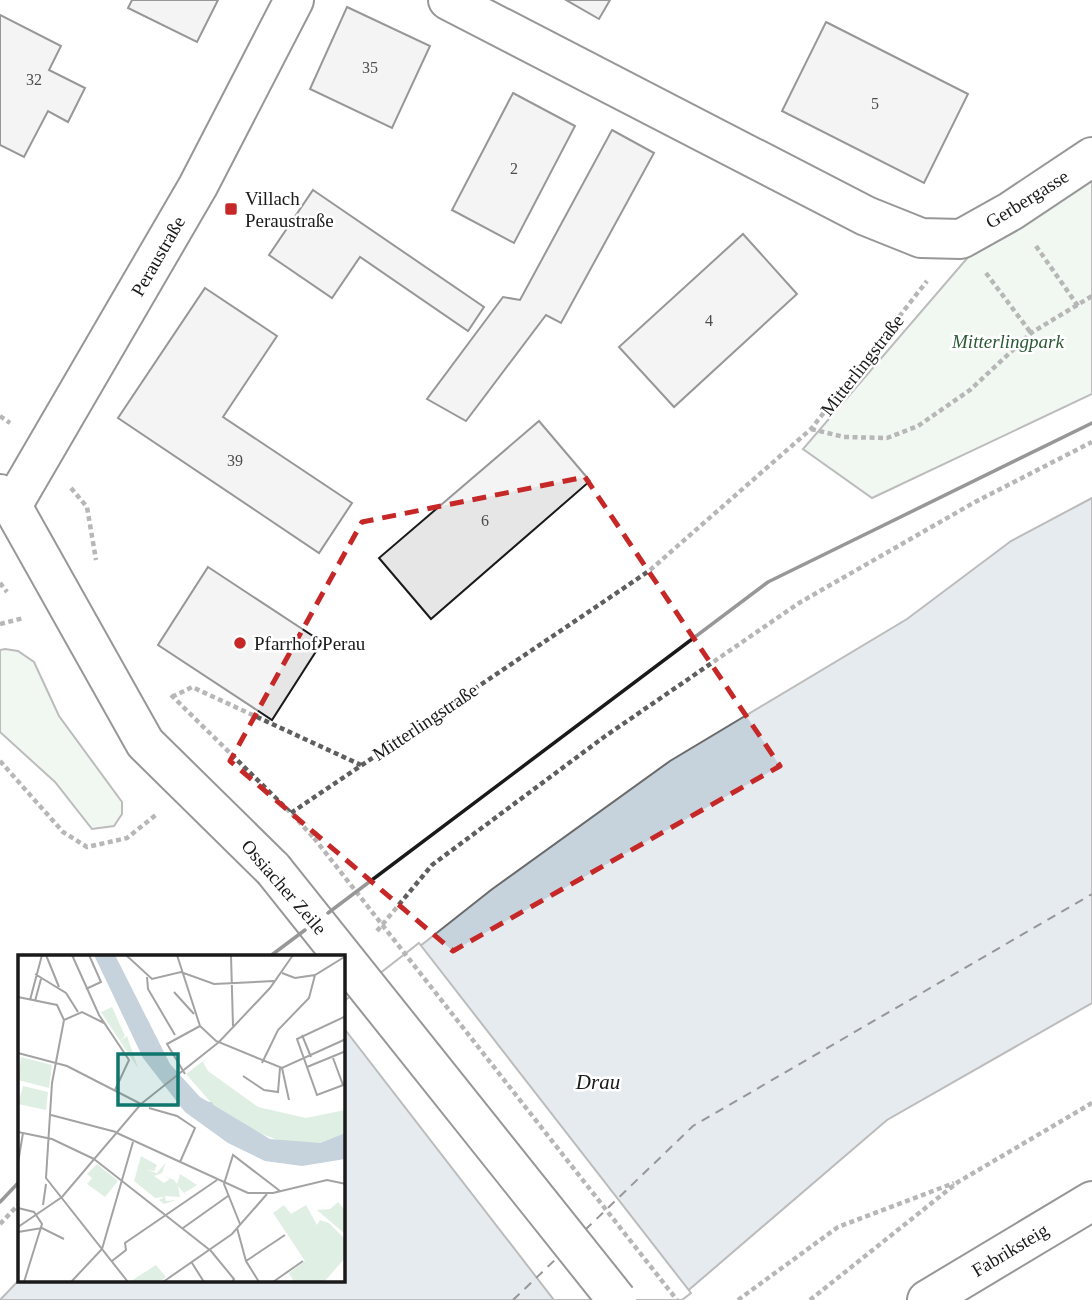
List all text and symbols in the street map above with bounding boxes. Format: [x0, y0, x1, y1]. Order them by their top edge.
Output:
house number: 35 [362, 59, 378, 76]
house number: 32 [26, 71, 42, 88]
house number: 5 [871, 95, 879, 112]
house number: 2 [510, 160, 518, 177]
street label: Gerbergasse [982, 165, 1072, 233]
place label: Villach Peraustraße [245, 188, 334, 231]
marker: Villach Peraustraße [223, 201, 239, 217]
street label: Peraustraße [127, 212, 189, 300]
street label: Mitterlingstraße [816, 310, 908, 420]
house number: 4 [705, 312, 713, 329]
park label: Mitterlingpark [951, 331, 1064, 352]
house number: 39 [227, 452, 243, 469]
house number: 6 [481, 512, 489, 529]
place label: Pfarrhof Perau [254, 633, 366, 654]
marker: Pfarrhof Perau [232, 635, 248, 651]
street label: Mitterlingstraße [368, 679, 482, 765]
street label: Ossiacher Zeile [237, 835, 331, 939]
inset map [18, 955, 345, 1282]
water label: Drau [575, 1070, 620, 1094]
street label: Fabriksteig [968, 1219, 1052, 1281]

